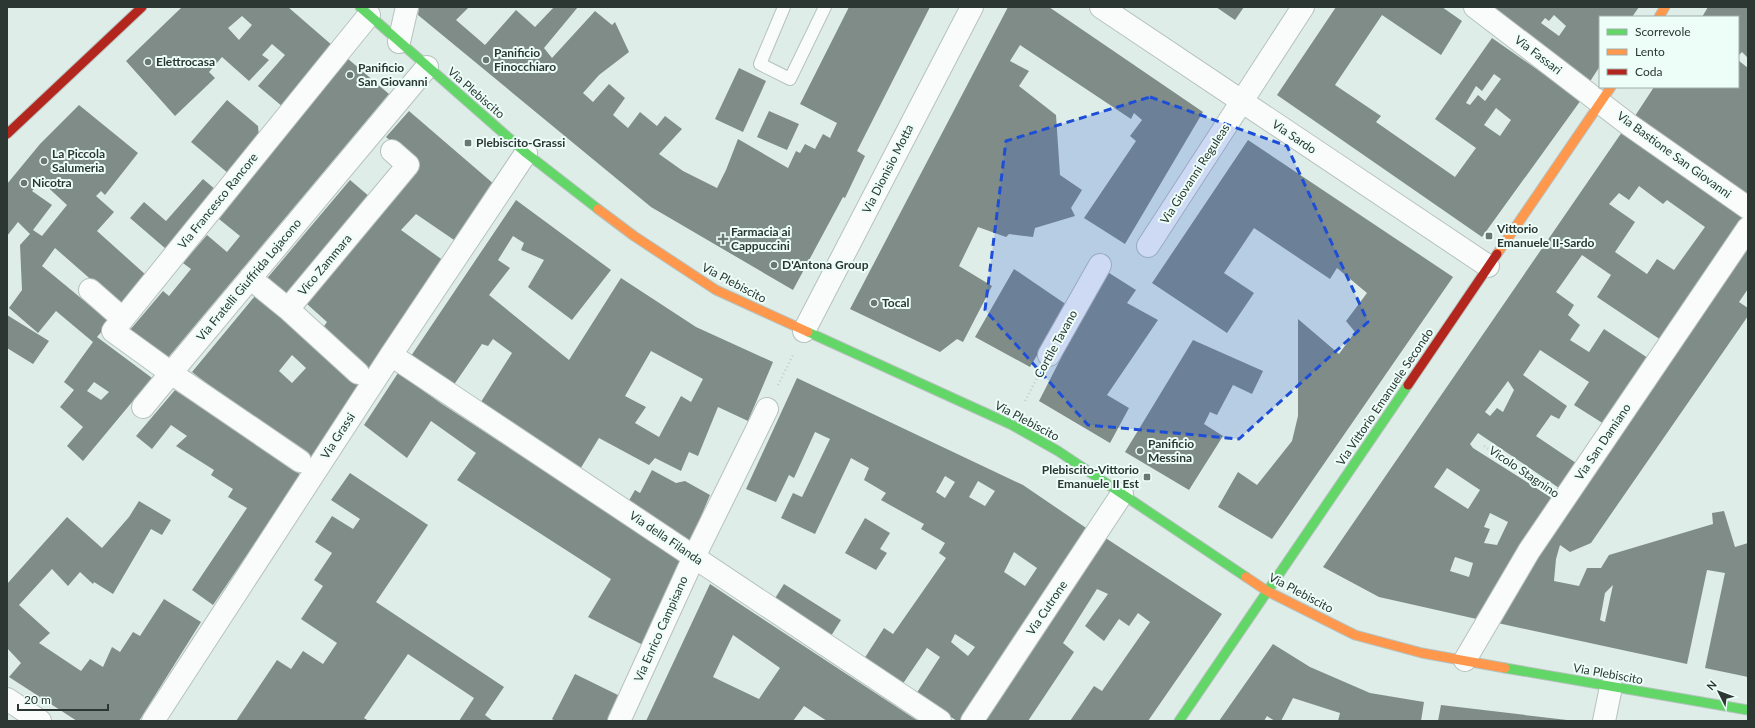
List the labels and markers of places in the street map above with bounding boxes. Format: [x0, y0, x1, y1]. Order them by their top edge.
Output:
place label: Panificio Finocchiaro [494, 45, 556, 74]
place label: Elettrocasa [156, 54, 215, 69]
marker: Panificio Finocchiaro [481, 55, 491, 65]
marker: Elettrocasa [143, 57, 153, 67]
place label: Panificio San Giovanni [358, 60, 428, 89]
marker: Panificio San Giovanni [345, 70, 355, 80]
place label: Plebiscito-Grassi [476, 135, 565, 150]
marker: Plebiscito-Grassi [463, 138, 473, 148]
place label: La Piccola Salumeria [52, 146, 105, 175]
marker: La Piccola Salumeria [39, 156, 49, 166]
place label: Nicotra [32, 175, 72, 190]
marker: Nicotra [19, 178, 29, 188]
place label: Vittorio Emanuele II-Sardo [1496, 221, 1594, 250]
place label: Farmacia ai Cappuccini [731, 224, 791, 253]
marker: Vittorio Emanuele II-Sardo [1484, 231, 1494, 241]
marker: Farmacia ai Cappuccini [718, 234, 728, 244]
place label: D'Antona Group [782, 257, 869, 272]
marker: D'Antona Group [769, 260, 779, 270]
place label: Tocal [882, 295, 910, 310]
marker: Tocal [869, 298, 879, 308]
place label: Panificio Messina [1148, 436, 1194, 465]
marker: Panificio Messina [1135, 446, 1145, 456]
place label: Plebiscito-Vittorio Emanuele II Est [1042, 462, 1140, 491]
marker: Plebiscito-Vittorio Emanuele II Est [1142, 472, 1152, 482]

